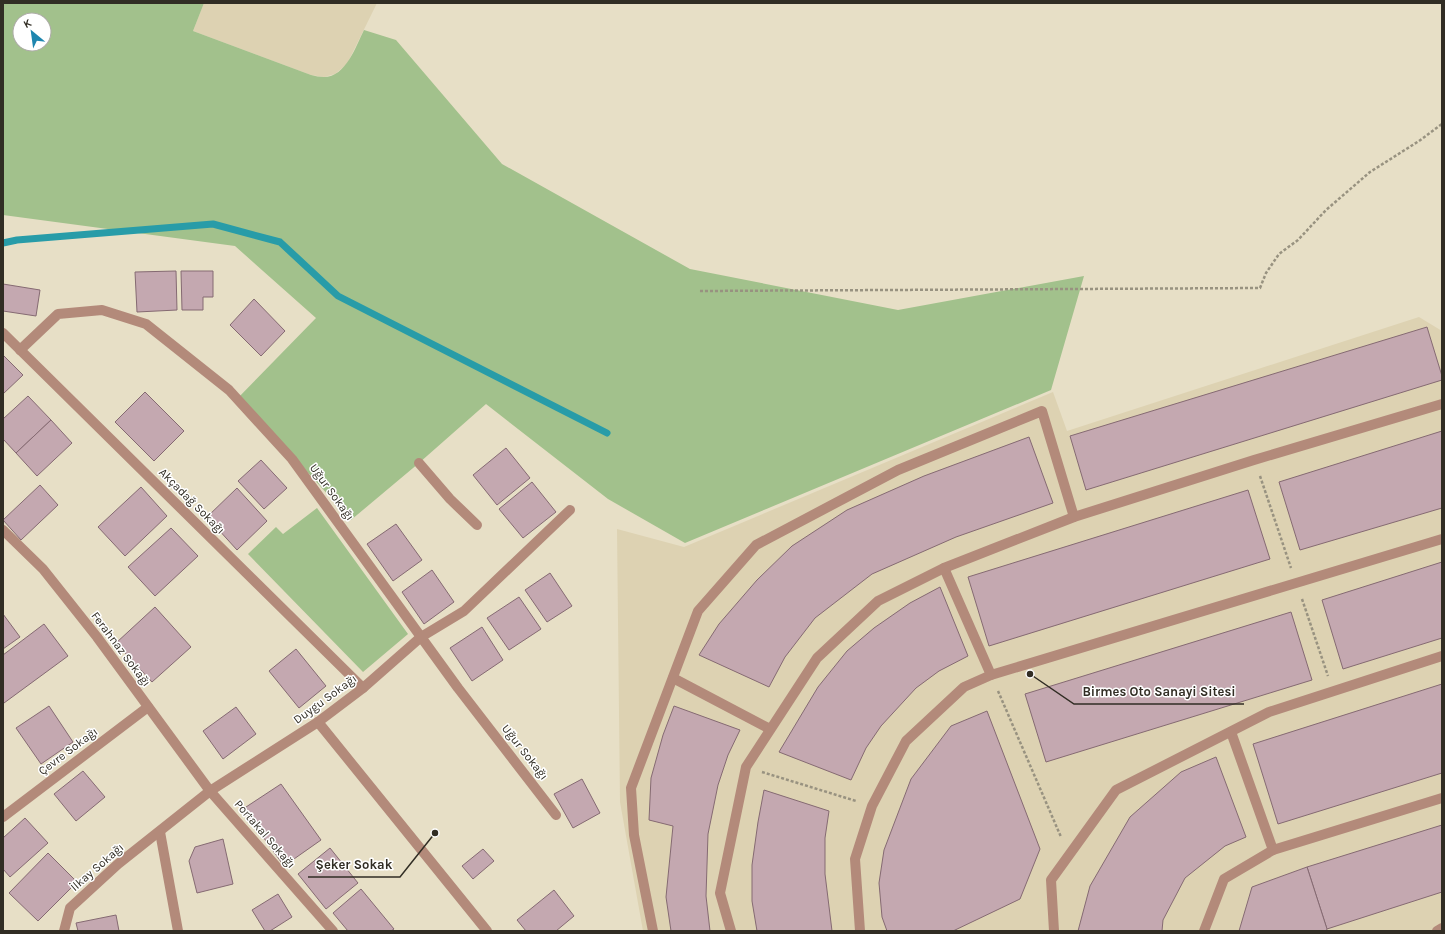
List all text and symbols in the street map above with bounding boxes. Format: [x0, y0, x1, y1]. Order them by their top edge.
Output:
north arrow [12, 12, 52, 52]
text: K [21, 16, 34, 31]
street label: Uğur Sokağı [307, 461, 357, 523]
street label: Akçadağ Sokağı [156, 465, 228, 537]
street label: Ferahnaz Sokağı [88, 609, 154, 689]
street label: Duygu Sokağı [291, 671, 359, 727]
callout: Birmes Oto Sanayi Sitesi [1074, 679, 1244, 704]
text: Birmes Oto Sanayi Sitesi [1082, 684, 1236, 699]
street label: Uğur Sokağı [499, 721, 551, 783]
street label: Çevre Sokağı [36, 724, 100, 778]
street label: Portakal Sokağı [232, 797, 298, 871]
street label: İlkay Sokağı [67, 840, 127, 894]
callout: Şeker Sokak [308, 852, 400, 877]
text: Şeker Sokak [316, 857, 393, 872]

